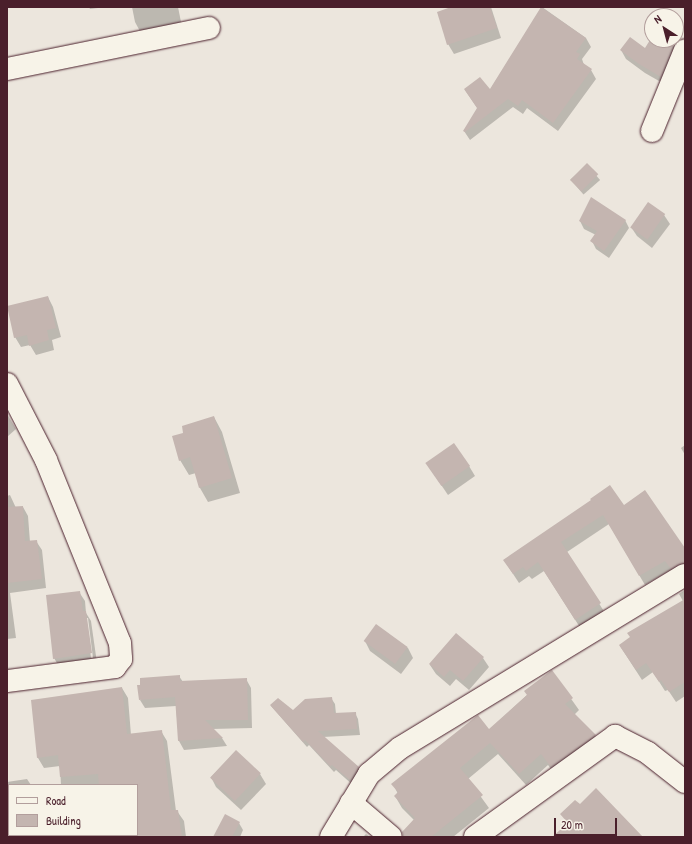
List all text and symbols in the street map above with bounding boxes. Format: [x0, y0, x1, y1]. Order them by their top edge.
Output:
north arrow [644, 8, 684, 48]
text: N [651, 12, 664, 26]
legend [8, 784, 138, 836]
text: Road [46, 792, 66, 809]
scale bar [556, 810, 619, 836]
text: Building [46, 812, 81, 829]
text: 20 m [561, 816, 583, 833]

